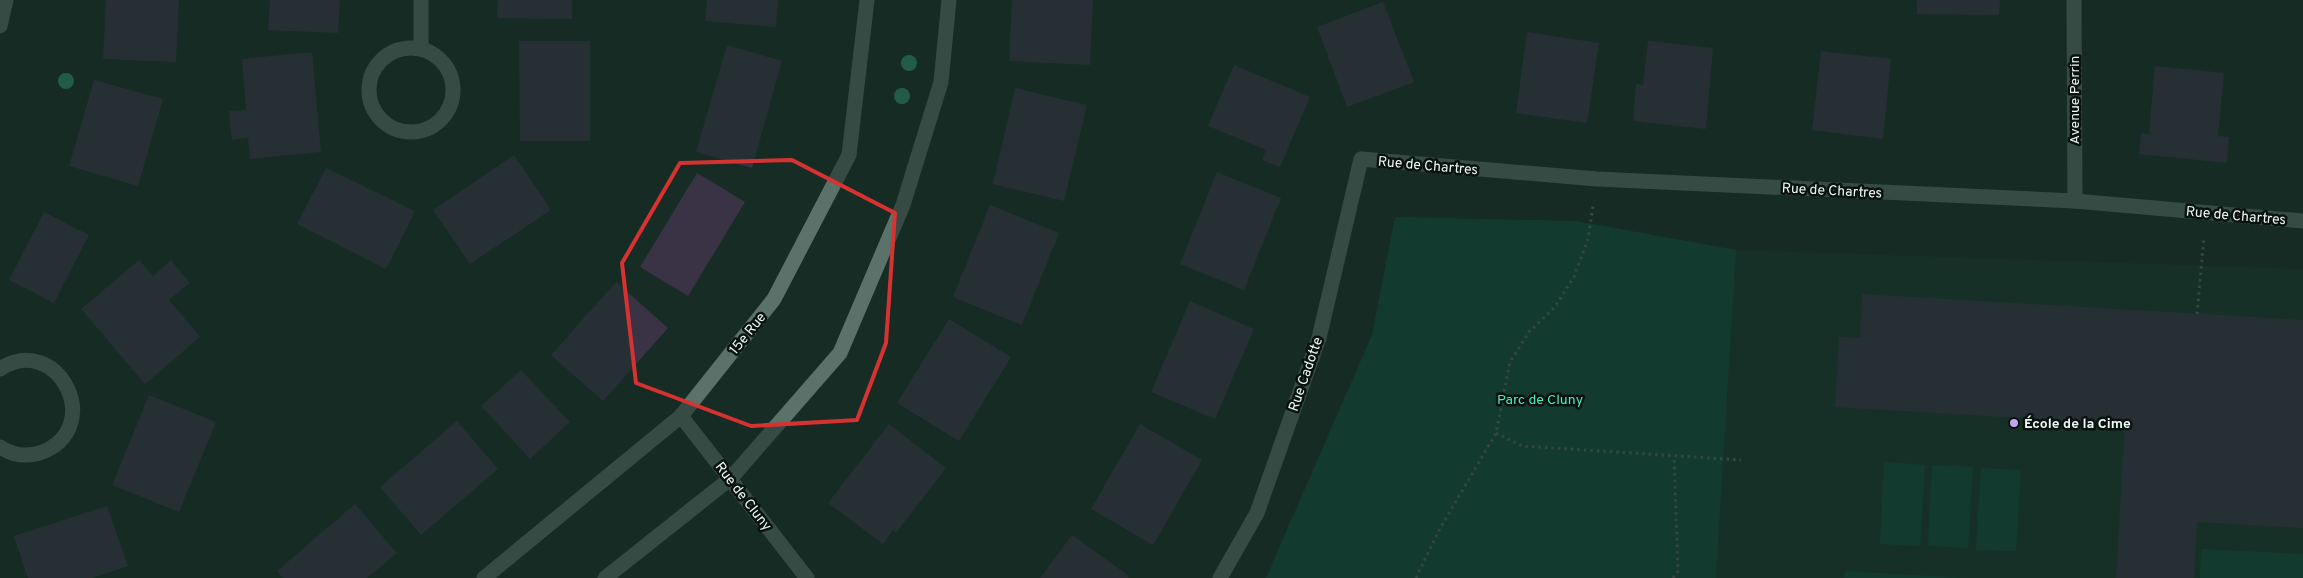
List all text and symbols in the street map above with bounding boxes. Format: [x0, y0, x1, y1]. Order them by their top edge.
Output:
street label: Avenue Perrin [2067, 56, 2084, 144]
street label: Rue de Chartres [1377, 154, 1479, 179]
street label: Rue de Chartres [1781, 180, 1883, 203]
street label: Rue de Chartres [2185, 204, 2287, 229]
street label: 15e Rue [726, 309, 770, 358]
street label: Rue Cadotte [1286, 335, 1327, 414]
park label: Parc de Cluny [1497, 392, 1583, 409]
place label: École de la Cime [2024, 415, 2131, 433]
marker: École de la Cime [2008, 417, 2020, 429]
street label: Rue de Cluny [711, 459, 775, 535]

